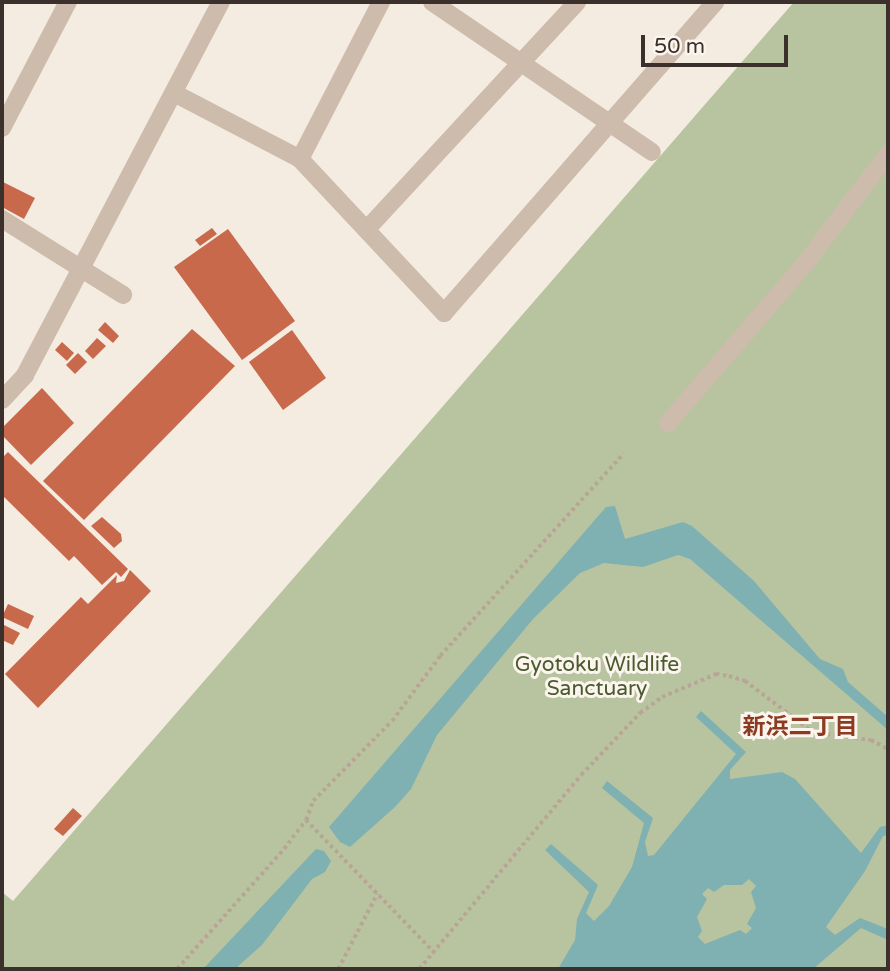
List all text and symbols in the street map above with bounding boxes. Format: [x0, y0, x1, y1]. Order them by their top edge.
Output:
scale bar [645, 21, 792, 65]
text: 50 m [654, 34, 705, 59]
park label: Gyotoku Wildlife Sanctuary [515, 652, 679, 702]
district label: 新浜二丁目 [743, 713, 857, 741]

